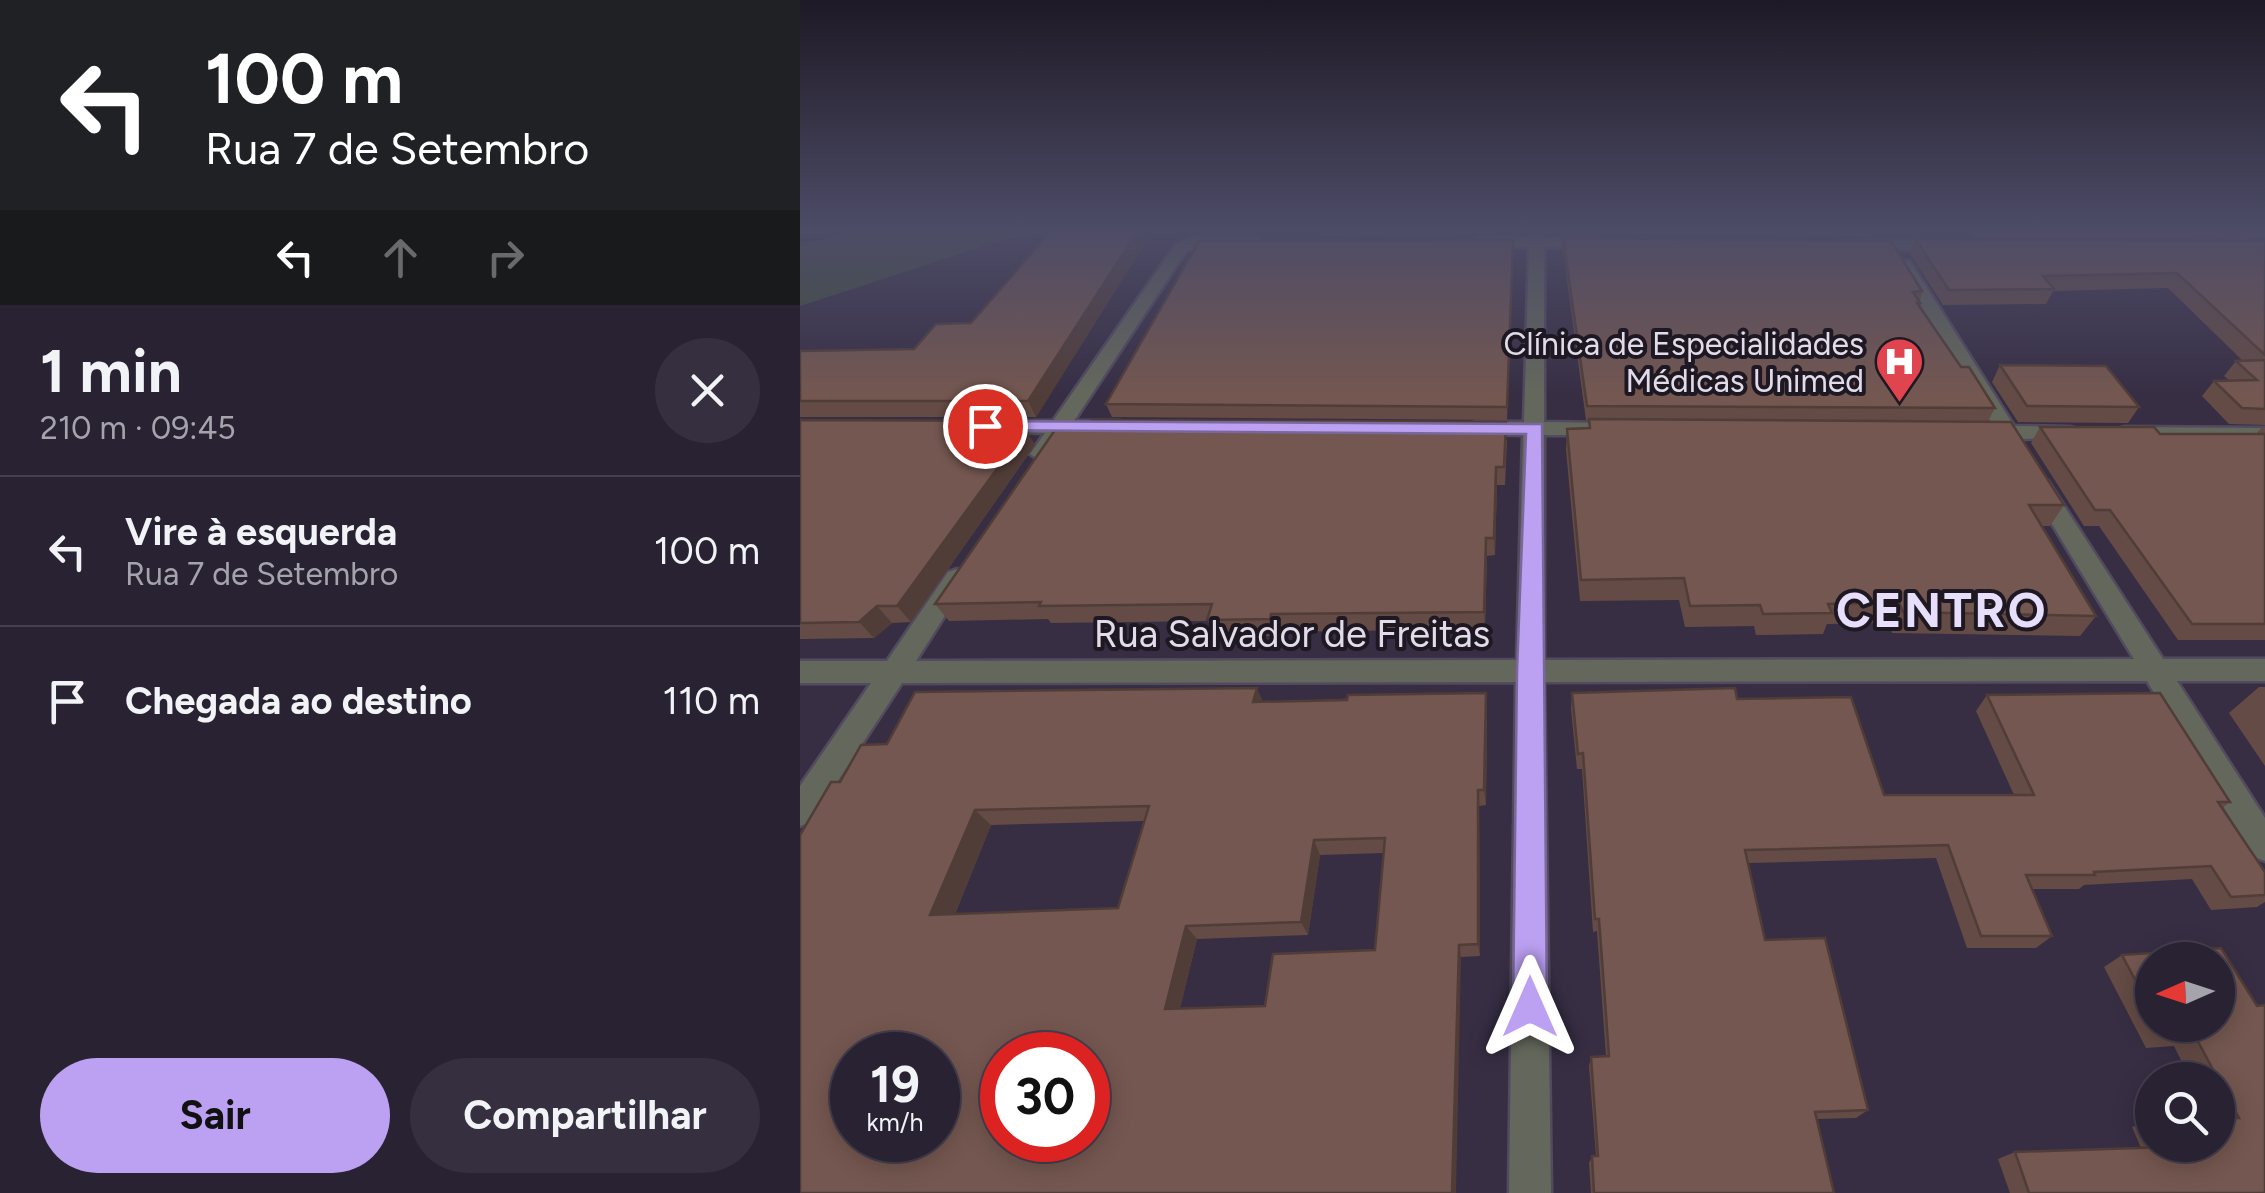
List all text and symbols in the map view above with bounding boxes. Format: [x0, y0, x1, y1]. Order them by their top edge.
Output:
text: 100 m [205, 36, 403, 121]
icon: left [40, 40, 170, 170]
text: Rua 7 de Setembro [205, 121, 589, 175]
icon: left [268, 230, 323, 285]
icon: ahead [373, 230, 428, 285]
icon: right [478, 230, 533, 285]
place label: Clínica de Especialidades Médicas Unimed [1504, 325, 1864, 400]
text: 1 min [40, 335, 182, 407]
hospital icon: Clínica de Especialidades Médicas Unimed [1873, 336, 1925, 404]
button: close [655, 338, 760, 443]
pin [943, 384, 1028, 469]
icon: arrive [958, 399, 1013, 454]
text: 210 m · 09:45 [40, 409, 236, 447]
text: Vire à esquerda [125, 509, 397, 555]
icon: left [40, 524, 95, 579]
text: 100 m [654, 528, 760, 574]
text: Rua 7 de Setembro [125, 555, 398, 593]
district label: CENTRO [1836, 581, 2048, 639]
street label: Rua Salvador de Freitas [1094, 611, 1490, 657]
icon: arrive [40, 674, 95, 729]
text: Chegada ao destino [125, 678, 472, 724]
text: 110 m [663, 678, 760, 724]
north arrow [2135, 942, 2235, 1042]
map controls [2135, 942, 2235, 1162]
position arrow [1478, 955, 1582, 1059]
speed limit sign: 30 [980, 1032, 1110, 1162]
text: 19 [870, 1054, 920, 1115]
button: Sair [40, 1058, 390, 1173]
button: Compartilhar [410, 1058, 760, 1173]
button: search [2135, 1062, 2235, 1162]
text: km/h [866, 1107, 924, 1137]

